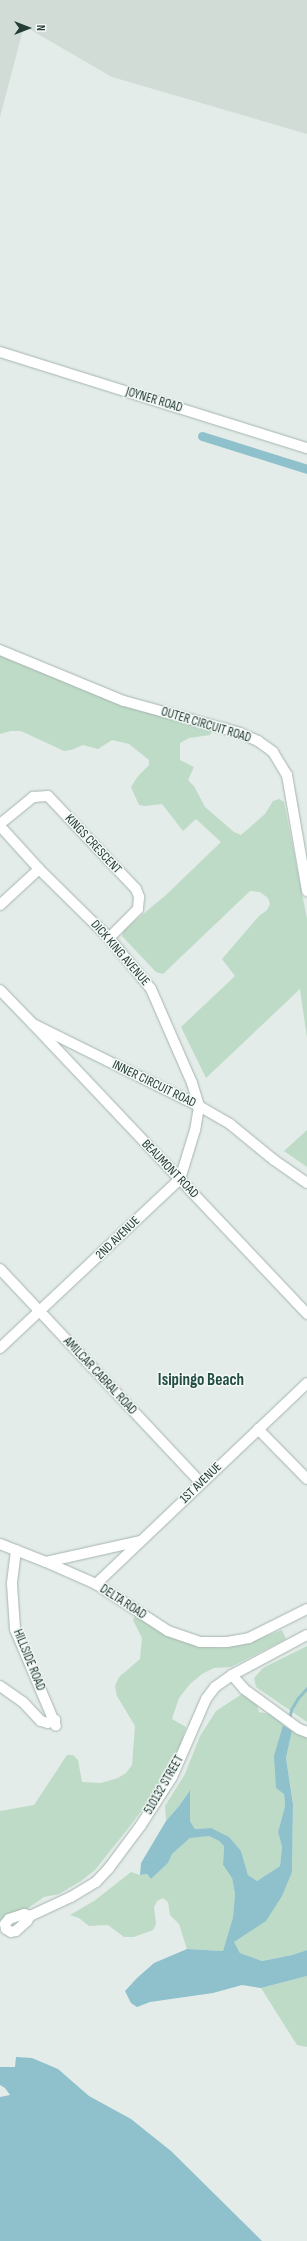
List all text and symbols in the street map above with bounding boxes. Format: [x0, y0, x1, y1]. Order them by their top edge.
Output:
north arrow [8, 8, 48, 48]
text: N [34, 25, 47, 31]
street label: JOYNER ROAD [124, 384, 184, 416]
street label: OUTER CIRCUIT ROAD [159, 704, 253, 746]
street label: KINGS CRESCENT [61, 811, 125, 877]
street label: DICK KING AVENUE [87, 917, 153, 989]
street label: INNER CIRCUIT ROAD [110, 1057, 198, 1111]
street label: BEAUMONT ROAD [138, 1137, 202, 1201]
street label: 2ND AVENUE [93, 1213, 143, 1263]
street label: AMILCAR CABRAL ROAD [60, 1334, 140, 1418]
district label: Isipingo Beach [158, 1371, 244, 1391]
street label: 1ST AVENUE [177, 1459, 225, 1507]
street label: DELTA ROAD [97, 1581, 149, 1623]
street label: HILLSIDE ROAD [10, 1627, 48, 1693]
street label: 510132 STREET [141, 1753, 187, 1817]

